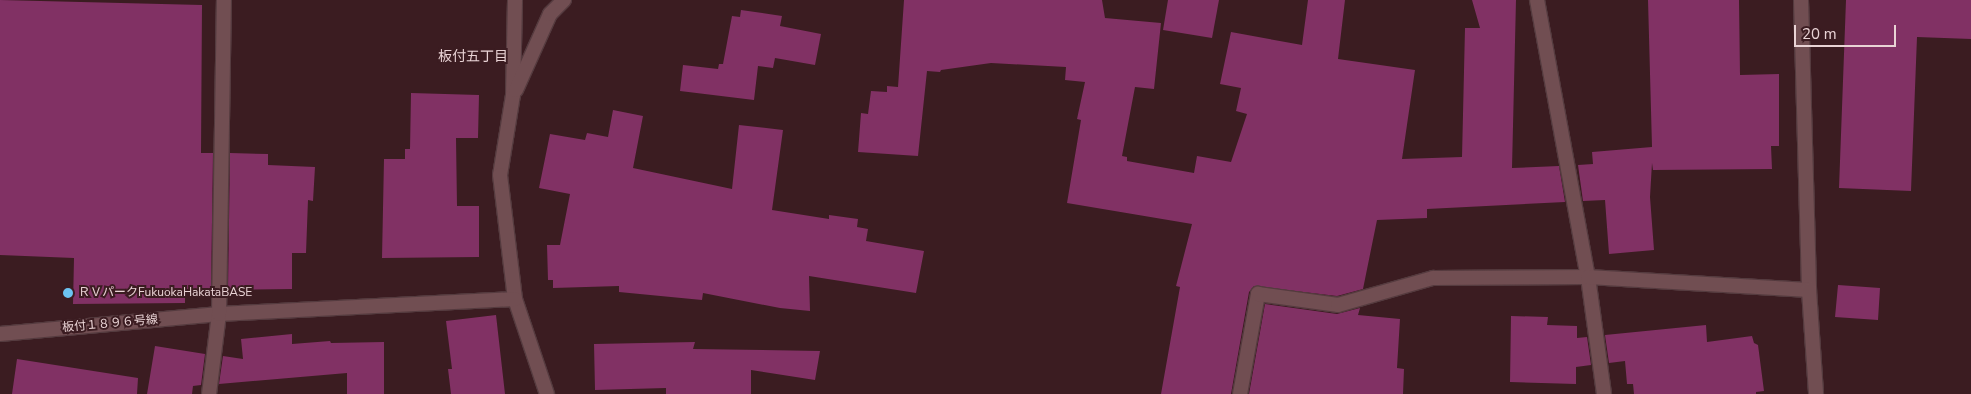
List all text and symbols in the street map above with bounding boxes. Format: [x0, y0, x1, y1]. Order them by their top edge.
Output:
scale bar [1796, 15, 1898, 47]
text: 20 m [1802, 24, 1837, 44]
district label: 板付五丁目 [438, 49, 508, 65]
place label: ＲＶパークFukuokaHakataBASE [78, 286, 252, 300]
marker: ＲＶパークFukuokaHakataBASE [62, 287, 74, 299]
street label: 板付１８９６号線 [62, 313, 158, 335]

